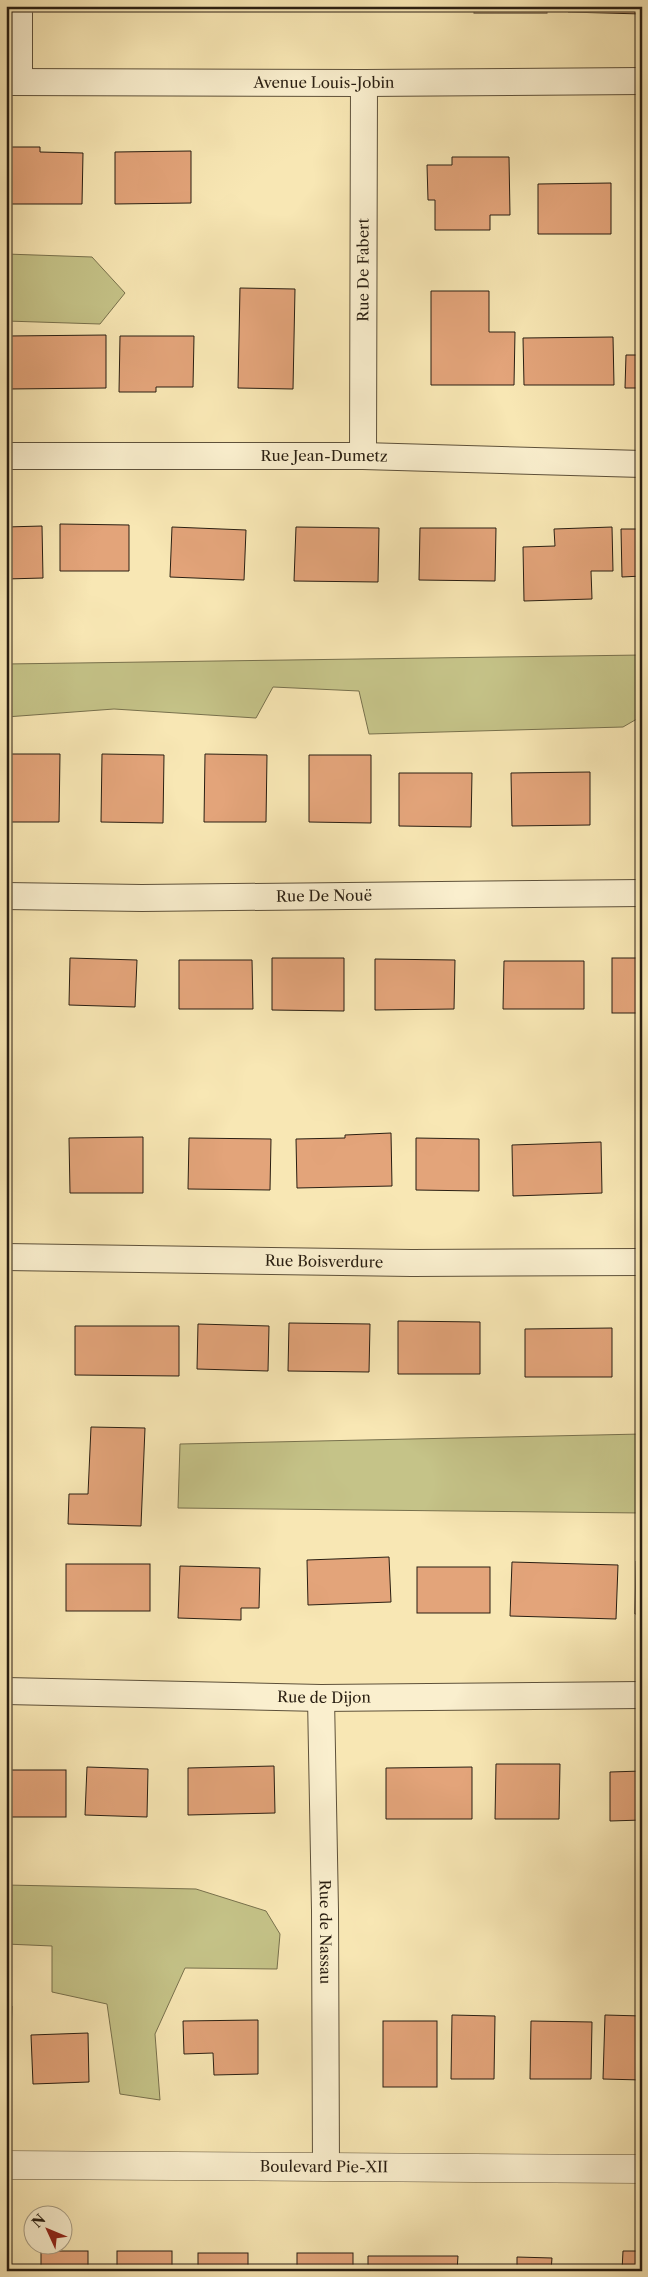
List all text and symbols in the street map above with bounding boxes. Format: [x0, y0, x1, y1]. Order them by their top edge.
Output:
street label: Avenue Louis-Jobin [252, 73, 395, 92]
street label: Rue De Fabert [353, 218, 373, 322]
street label: Rue Jean-Dumetz [260, 446, 388, 466]
street label: Rue De Nouë [276, 886, 372, 906]
street label: Rue Boisverdure [265, 1251, 383, 1272]
street label: Rue de Dijon [277, 1687, 372, 1707]
street label: Rue de Nassau [315, 1880, 335, 1984]
street label: Boulevard Pie-XII [260, 2157, 388, 2176]
north arrow [22, 2204, 72, 2254]
text: N [28, 2210, 49, 2232]

